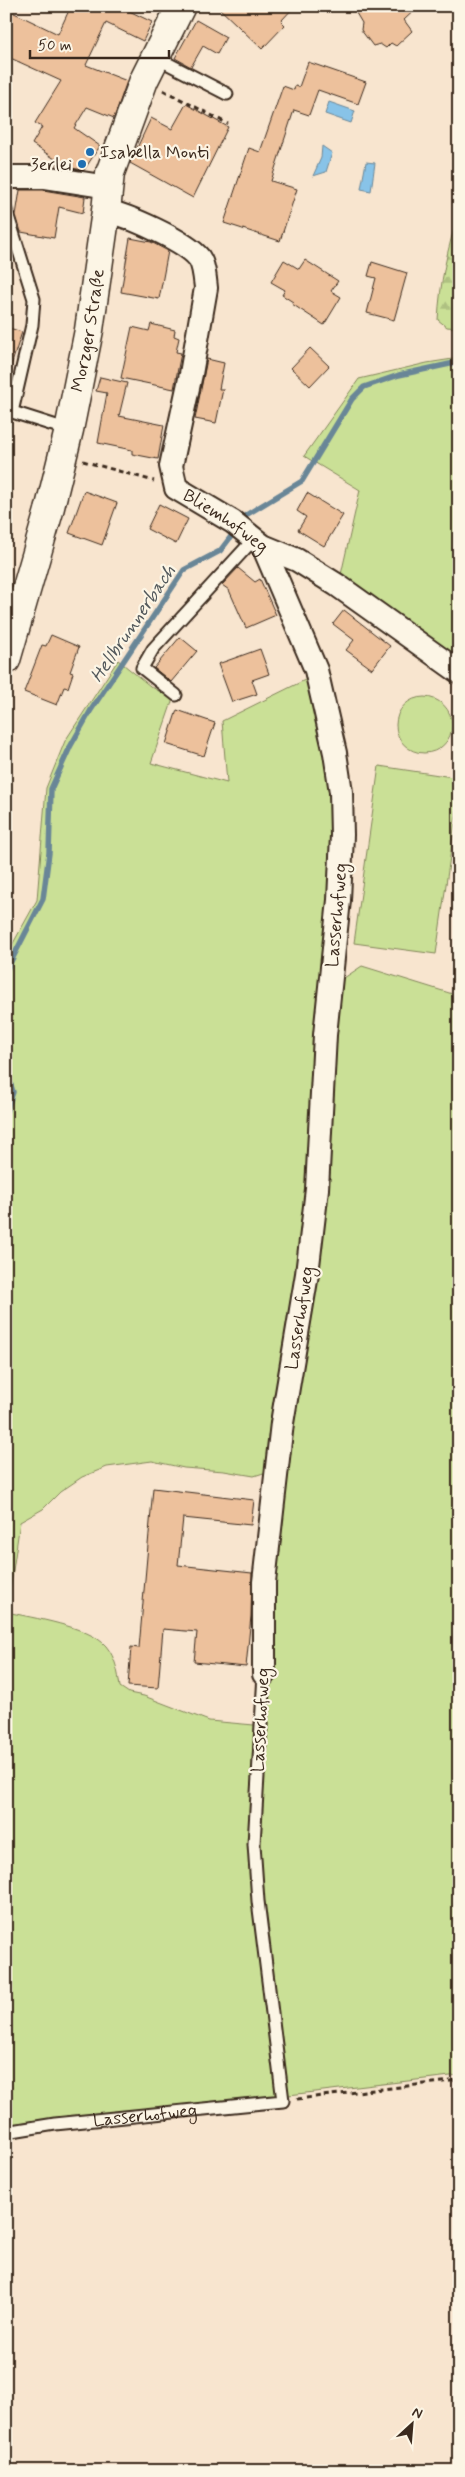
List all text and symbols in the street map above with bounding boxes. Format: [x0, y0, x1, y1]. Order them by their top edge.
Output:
scale bar [30, 28, 169, 60]
text: 50 m [38, 36, 72, 56]
place label: Isabella Monti [100, 141, 209, 165]
marker: Isabella Monti [84, 146, 96, 158]
place label: 3erlei [31, 153, 72, 177]
marker: 3erlei [76, 158, 88, 170]
street label: Morzger Straße [66, 267, 111, 394]
street label: Bliemhofweg [178, 484, 273, 560]
water label: Hellbrunnerbach [85, 560, 182, 687]
street label: Lasserhofweg [320, 862, 355, 968]
street label: Lasserhofweg [280, 1265, 321, 1372]
street label: Lasserhofweg [246, 1667, 277, 1773]
street label: Lasserhofweg [92, 2099, 198, 2133]
north arrow [388, 2400, 438, 2450]
text: N [409, 2403, 425, 2423]

